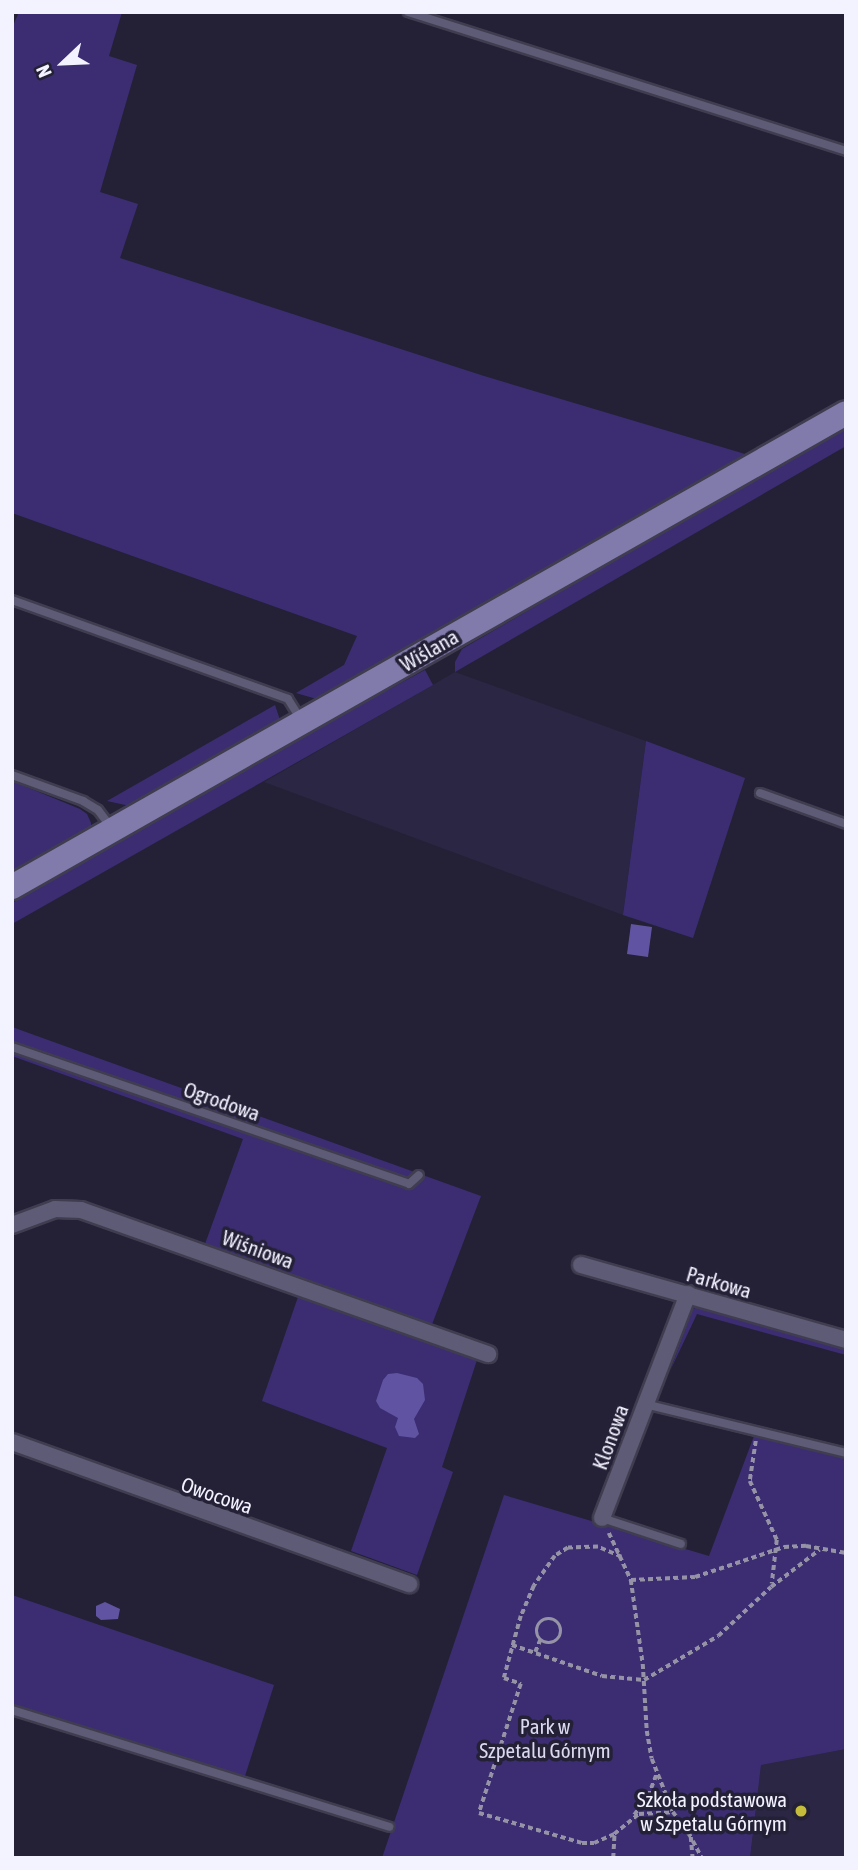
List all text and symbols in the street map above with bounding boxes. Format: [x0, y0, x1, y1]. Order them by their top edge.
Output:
north arrow [28, 28, 98, 98]
text: N [31, 62, 56, 81]
street label: Wiślana [396, 623, 462, 677]
street label: Ogrodowa [181, 1076, 263, 1126]
street label: Wiśniowa [219, 1224, 297, 1274]
street label: Parkowa [684, 1261, 754, 1303]
street label: Klonowa [587, 1401, 633, 1473]
street label: Owocowa [178, 1471, 256, 1519]
park label: Park w Szpetalu Górnym [479, 1713, 611, 1763]
place label: Szkoła podstawowa w Szpetalu Górnym [637, 1786, 787, 1836]
marker: Szkoła podstawowa w Szpetalu Górnym [793, 1803, 809, 1819]

